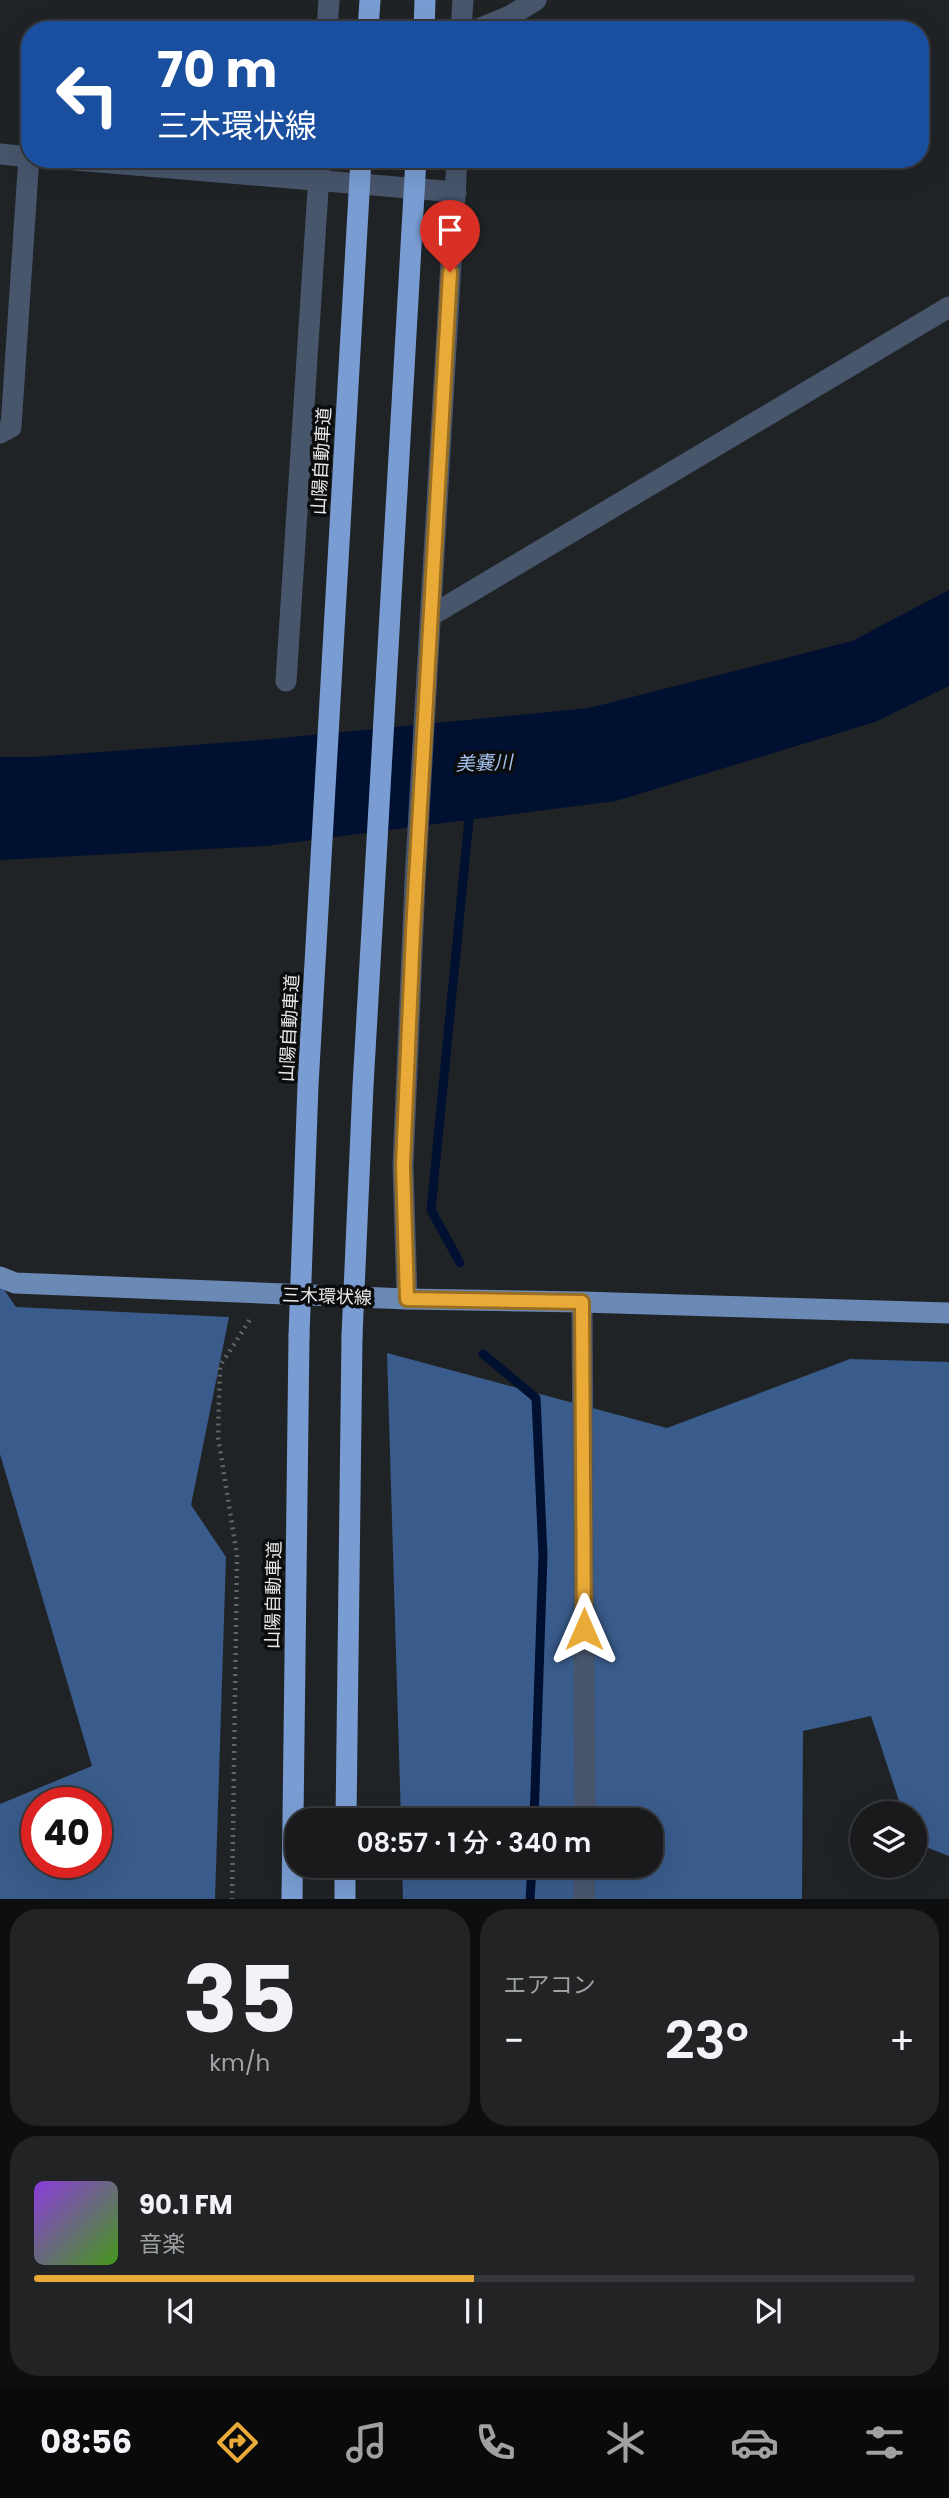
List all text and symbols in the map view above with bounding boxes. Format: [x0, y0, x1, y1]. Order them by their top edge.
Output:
text: 70 m [157, 36, 277, 104]
icon: left [42, 49, 133, 140]
text: 三木環状線 [157, 103, 317, 148]
pin [420, 200, 480, 272]
icon: arrive [431, 211, 469, 249]
street label: 山陽自動車道 [306, 406, 336, 516]
water label: 美嚢川 [455, 748, 515, 777]
street label: 山陽自動車道 [274, 973, 304, 1083]
street label: 三木環状線 [282, 1282, 372, 1310]
street label: 山陽自動車道 [260, 1541, 286, 1649]
position arrow [547, 1592, 621, 1666]
speed limit sign: 40 [21, 1787, 112, 1878]
map controls [850, 1801, 927, 1878]
button: layers [850, 1801, 927, 1878]
text: 08:57 · 1 分 · 340 m [357, 1825, 591, 1861]
text: 35 [183, 1936, 297, 2064]
text: エアコン [504, 1969, 596, 2001]
text: 23° [665, 2004, 749, 2077]
text: − [504, 2014, 524, 2067]
text: + [889, 2014, 915, 2067]
text: km/h [209, 2047, 270, 2079]
text: 90.1 FM [139, 2187, 233, 2223]
text: 音楽 [139, 2228, 185, 2260]
icon: previous [162, 2292, 200, 2330]
icon: pause [455, 2292, 493, 2330]
icon: next [749, 2292, 787, 2330]
icon: directions [213, 2418, 262, 2467]
icon: music [342, 2418, 391, 2467]
icon: phone [471, 2418, 520, 2467]
icon: climate [601, 2418, 650, 2467]
icon: car [730, 2418, 779, 2467]
icon: filters [860, 2418, 909, 2467]
text: 08:56 [40, 2419, 132, 2464]

